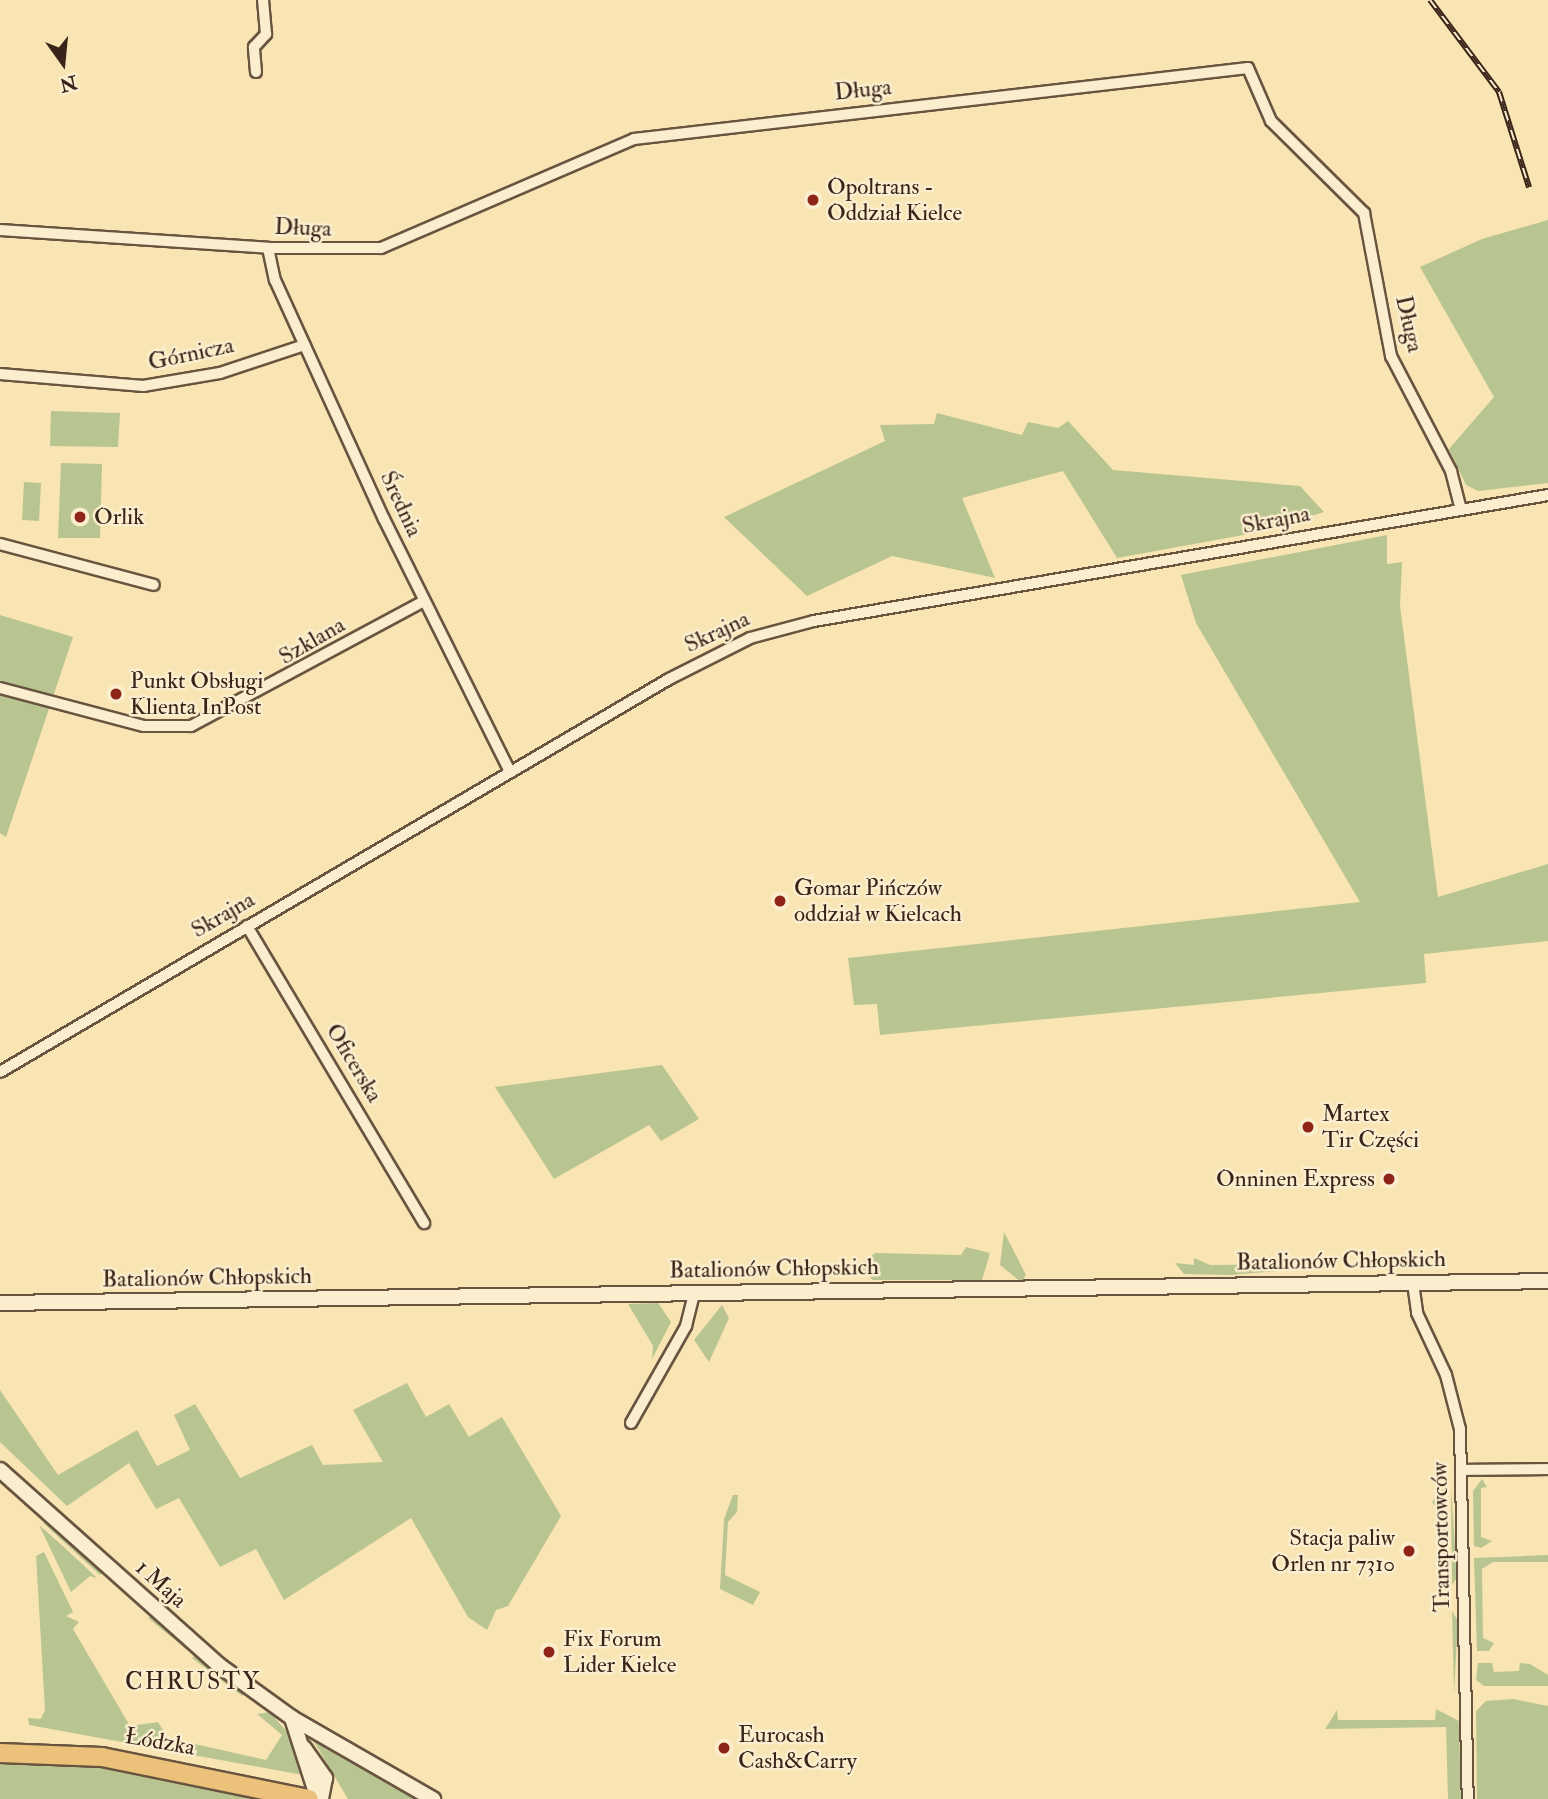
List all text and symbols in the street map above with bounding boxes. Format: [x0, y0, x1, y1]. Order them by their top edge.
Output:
north arrow [28, 28, 98, 98]
text: N [57, 69, 80, 97]
street label: Długa [833, 73, 893, 107]
place label: Opoltrans - Oddział Kielce [827, 173, 962, 227]
marker: Opoltrans - Oddział Kielce [805, 192, 821, 208]
street label: Długa [274, 213, 332, 243]
street label: Długa [1389, 293, 1429, 355]
street label: Górnicza [146, 331, 236, 377]
street label: Średnia [374, 467, 428, 541]
street label: Skrajna [1240, 500, 1312, 540]
place label: Orlik [94, 503, 144, 531]
marker: Orlik [72, 509, 88, 525]
street label: Skrajna [680, 605, 754, 659]
street label: Szklana [274, 611, 350, 671]
place label: Punkt Obsługi Klienta InPost [130, 667, 263, 721]
marker: Punkt Obsługi Klienta InPost [108, 686, 124, 702]
place label: Gomar Pińczów oddział w Kielcach [794, 874, 962, 928]
street label: Skrajna [186, 886, 260, 944]
marker: Gomar Pińczów oddział w Kielcach [772, 893, 788, 909]
street label: Oficerska [320, 1019, 388, 1107]
place label: Martex Tir Części [1322, 1100, 1419, 1154]
marker: Martex Tir Części [1300, 1119, 1316, 1135]
place label: Onninen Express [1216, 1165, 1375, 1193]
marker: Onninen Express [1381, 1171, 1397, 1187]
street label: Batalionów Chłopskich [1236, 1245, 1446, 1277]
street label: Batalionów Chłopskich [669, 1253, 879, 1285]
street label: Batalionów Chłopskich [102, 1262, 312, 1294]
street label: Transportowców [1426, 1462, 1456, 1612]
place label: Stacja paliw Orlen nr 7310 [1271, 1524, 1395, 1578]
marker: Stacja paliw Orlen nr 7310 [1401, 1543, 1417, 1559]
street label: 1 Maja [130, 1554, 192, 1614]
place label: Fix Forum Lider Kielce [563, 1625, 676, 1679]
marker: Fix Forum Lider Kielce [541, 1644, 557, 1660]
district label: CHRUSTY [126, 1668, 260, 1696]
place label: Eurocash Cash&Carry [738, 1721, 857, 1775]
street label: Łódzka [123, 1722, 197, 1762]
marker: Eurocash Cash&Carry [716, 1740, 732, 1756]

